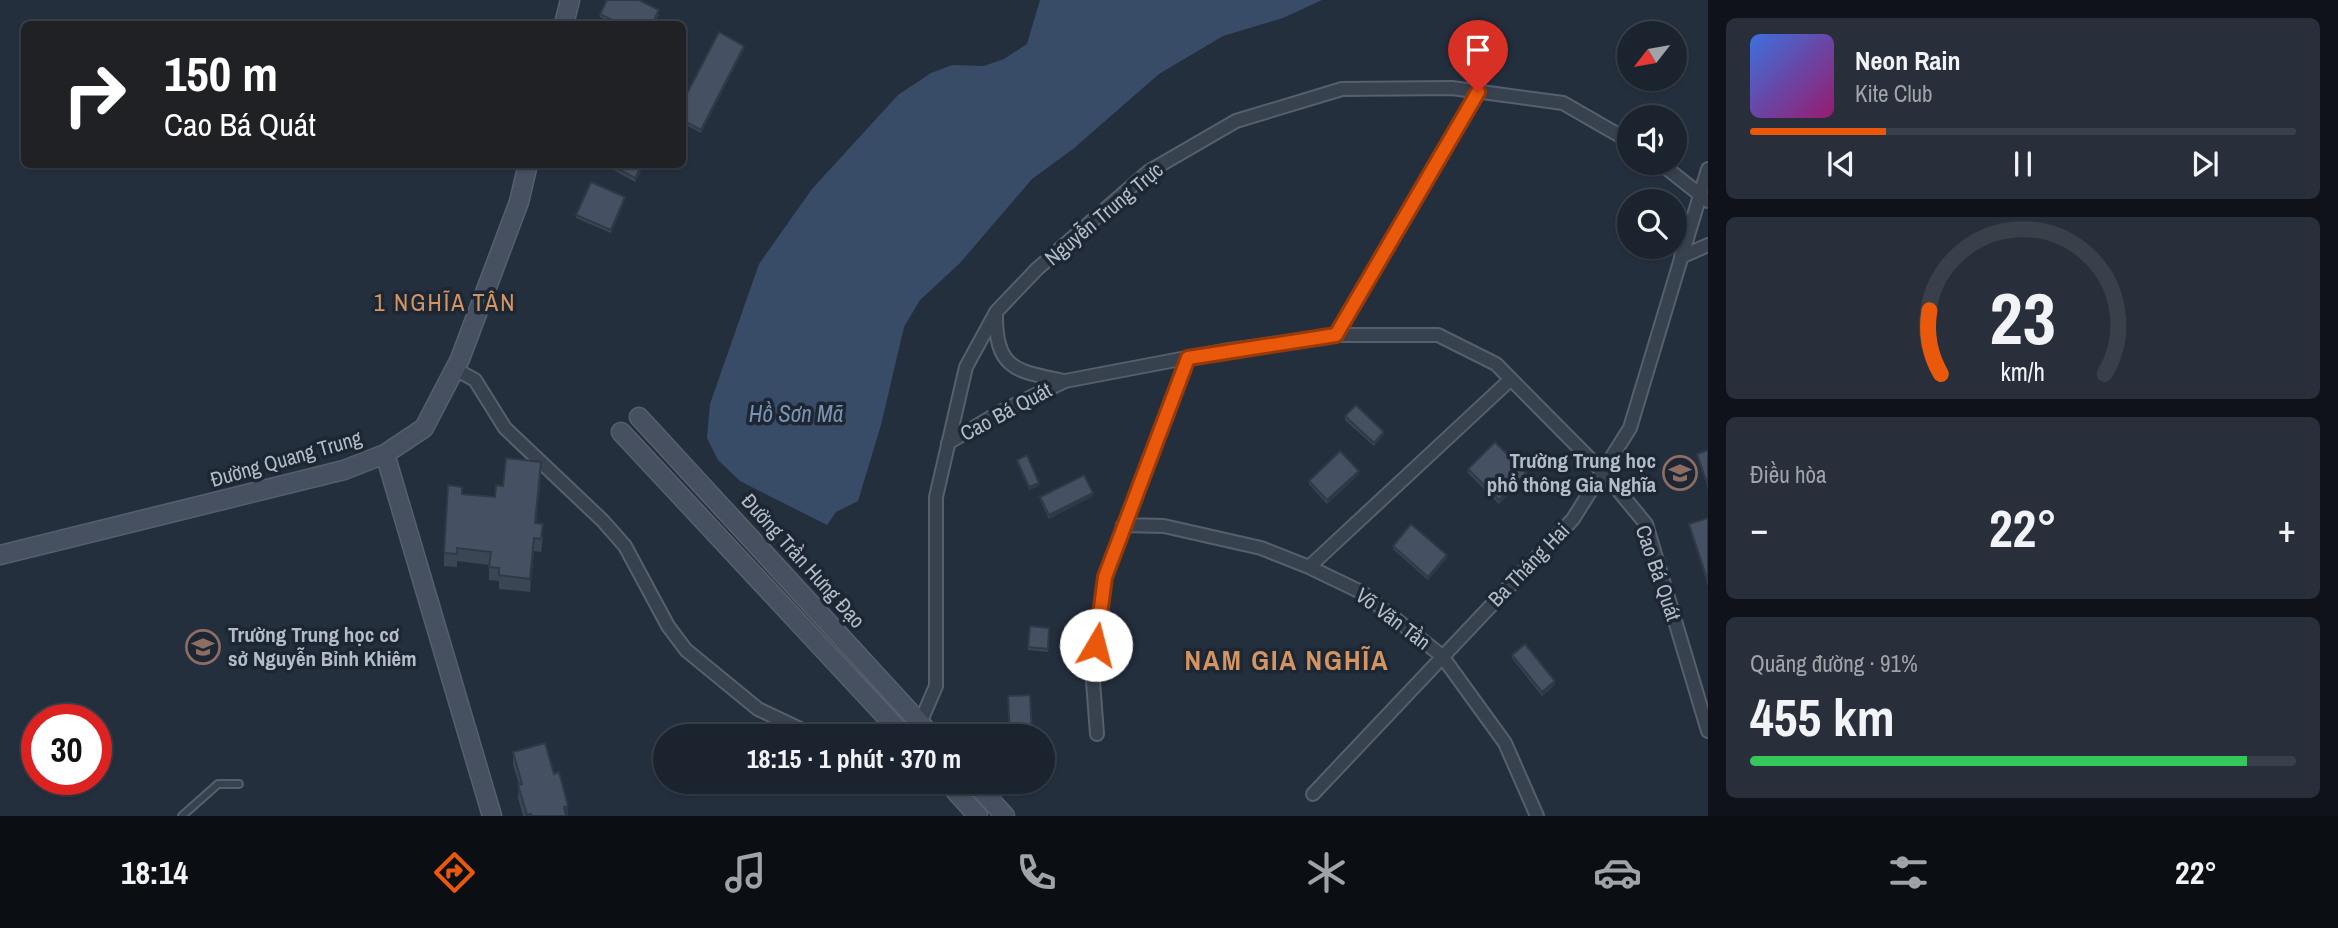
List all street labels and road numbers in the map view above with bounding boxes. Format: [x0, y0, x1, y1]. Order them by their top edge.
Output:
street label: Nguyễn Trung Trực [1038, 155, 1169, 272]
street label: Cao Bá Quát [955, 375, 1057, 448]
street label: Đường Quang Trung [207, 423, 365, 494]
street label: Đường Trần Hưng Đạo [735, 487, 872, 634]
street label: Ba Tháng Hai [1481, 516, 1576, 613]
street label: Cao Bá Quát [1629, 521, 1688, 625]
street label: Võ Văn Tần [1350, 581, 1437, 656]

